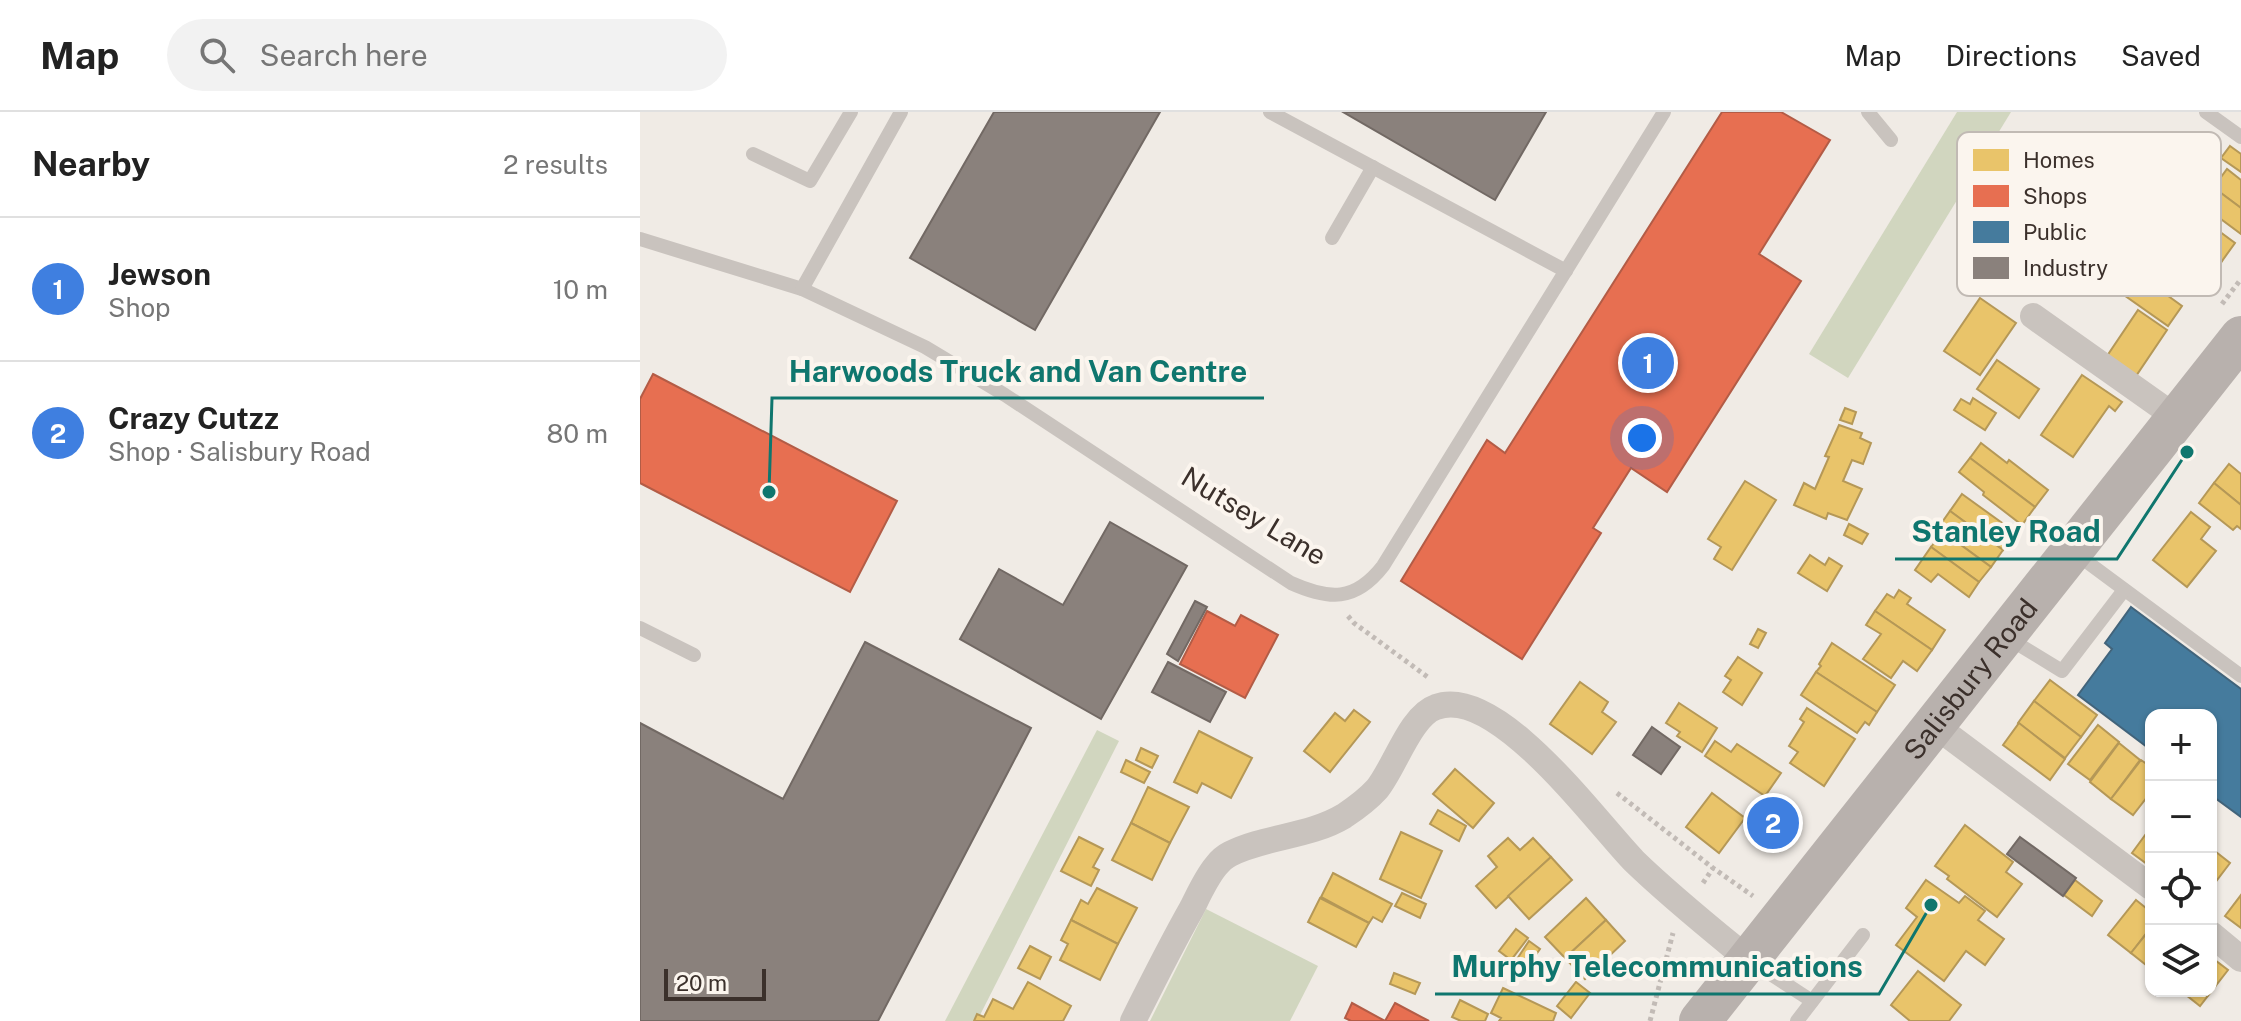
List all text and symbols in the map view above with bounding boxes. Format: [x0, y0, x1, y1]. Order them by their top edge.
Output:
search box [167, 19, 727, 91]
text: Map [40, 33, 119, 78]
icon: search [195, 33, 239, 77]
text: Search here [259, 37, 428, 73]
text: Map [1845, 39, 1901, 72]
text: Directions [1945, 39, 2077, 72]
text: Saved [2121, 39, 2201, 72]
legend [1957, 132, 2221, 296]
text: Nearby [32, 144, 150, 184]
text: Homes [2023, 147, 2095, 173]
text: 2 results [503, 149, 608, 180]
text: Shops [2023, 183, 2087, 209]
text: Public [2023, 219, 2087, 245]
text: Industry [2023, 255, 2108, 281]
text: Jewson [108, 256, 211, 292]
text: 1 [52, 274, 64, 305]
text: 10 m [553, 274, 608, 305]
text: Shop [108, 292, 171, 323]
pin: 1 [1622, 333, 1674, 393]
callout: Harwoods Truck and Van Centre [772, 344, 1264, 398]
text: Harwoods Truck and Van Centre [789, 353, 1247, 389]
text: Crazy Cutzz [108, 400, 279, 436]
text: 2 [50, 418, 66, 449]
text: 80 m [547, 418, 608, 449]
your location [1622, 418, 1662, 458]
text: Shop · Salisbury Road [108, 436, 371, 467]
street label: Nutsey Lane [1176, 459, 1333, 572]
callout: Stanley Road [1895, 505, 2117, 559]
text: Stanley Road [1911, 513, 2101, 549]
street label: Salisbury Road [1896, 592, 2044, 766]
map controls [2145, 709, 2217, 997]
button: + [2145, 709, 2217, 781]
button: − [2145, 781, 2217, 853]
pin: 2 [1747, 793, 1799, 853]
button: locate [2145, 853, 2217, 925]
button: layers [2145, 925, 2217, 997]
callout: Murphy Telecommunications [1435, 940, 1879, 994]
text: Murphy Telecommunications [1451, 948, 1863, 984]
scale bar [664, 965, 766, 1001]
text: 20 m [676, 970, 727, 996]

